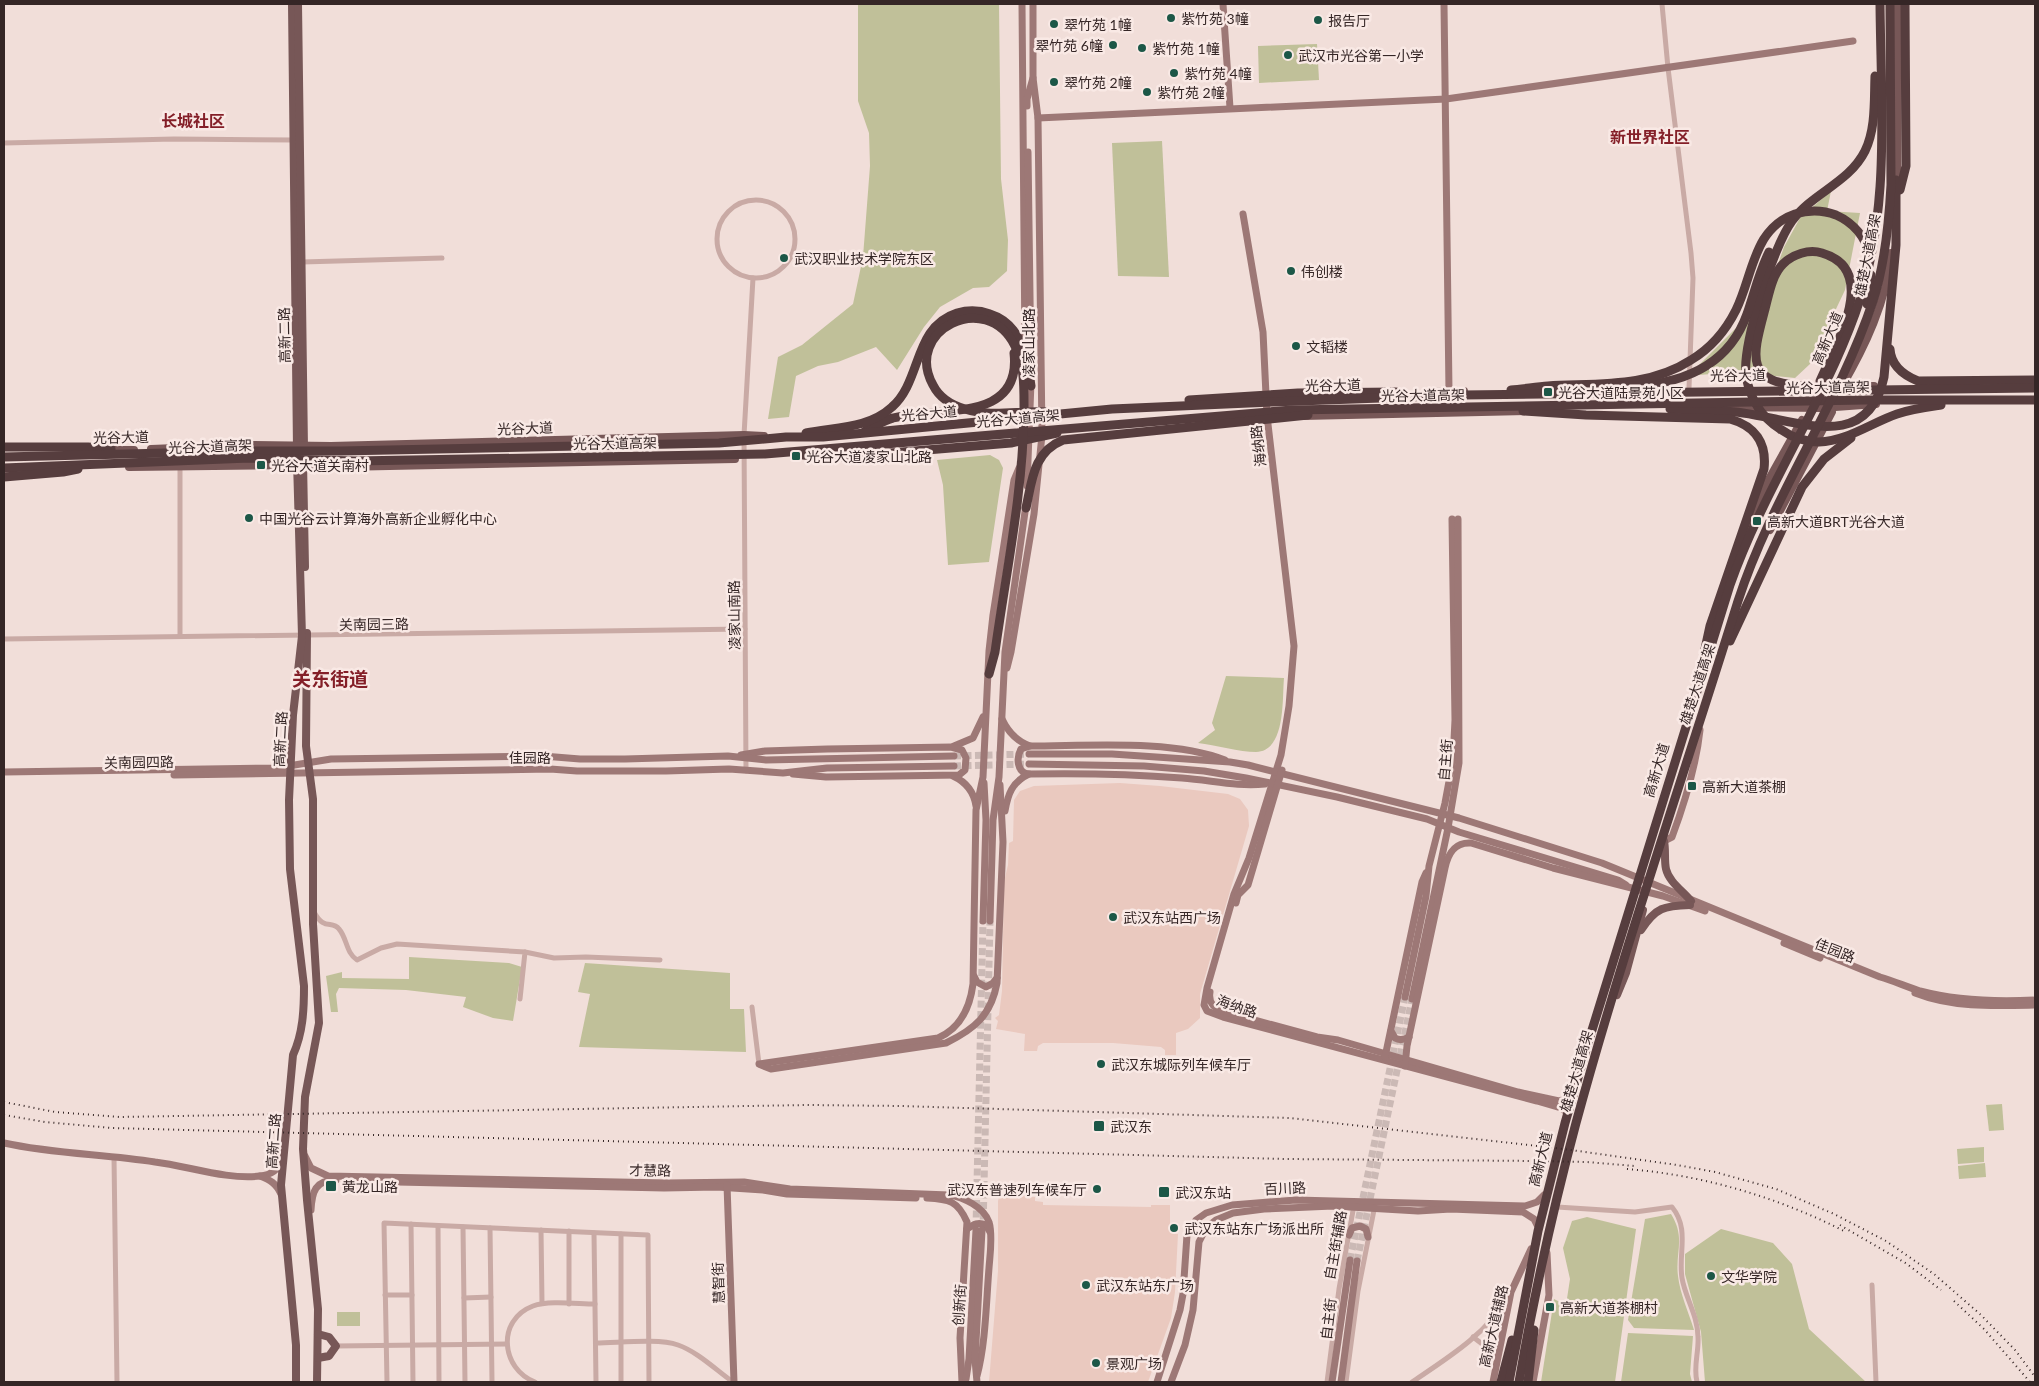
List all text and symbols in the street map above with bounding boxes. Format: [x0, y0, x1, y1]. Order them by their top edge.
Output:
place label: 紫竹苑 3幢 [1181, 10, 1249, 27]
marker: 紫竹苑 3幢 [1165, 12, 1177, 24]
place label: 报告厅 [1328, 12, 1370, 29]
marker: 报告厅 [1312, 14, 1324, 26]
place label: 翠竹苑 1幢 [1064, 16, 1132, 33]
marker: 翠竹苑 1幢 [1048, 18, 1060, 30]
place label: 翠竹苑 6幢 [1035, 37, 1103, 54]
marker: 翠竹苑 6幢 [1107, 39, 1119, 51]
place label: 紫竹苑 1幢 [1152, 40, 1220, 57]
marker: 紫竹苑 1幢 [1136, 42, 1148, 54]
place label: 武汉市光谷第一小学 [1298, 47, 1424, 64]
marker: 武汉市光谷第一小学 [1282, 49, 1294, 61]
place label: 紫竹苑 4幢 [1184, 65, 1252, 82]
marker: 紫竹苑 4幢 [1168, 67, 1180, 79]
place label: 翠竹苑 2幢 [1064, 74, 1132, 91]
marker: 翠竹苑 2幢 [1048, 76, 1060, 88]
place label: 紫竹苑 2幢 [1157, 84, 1225, 101]
marker: 紫竹苑 2幢 [1141, 86, 1153, 98]
district label: 长城社区 [161, 111, 225, 130]
district label: 新世界社区 [1610, 127, 1690, 146]
street label: 雄楚大道高架 [1851, 212, 1883, 298]
place label: 武汉职业技术学院东区 [794, 250, 934, 267]
marker: 武汉职业技术学院东区 [778, 252, 790, 264]
place label: 伟创楼 [1301, 263, 1343, 280]
marker: 伟创楼 [1285, 265, 1297, 277]
street label: 高新二路 [275, 307, 293, 363]
street label: 凌家山北路 [1020, 308, 1037, 378]
street label: 高新大道 [1808, 309, 1846, 367]
place label: 文韬楼 [1306, 338, 1348, 355]
marker: 文韬楼 [1290, 340, 1302, 352]
street label: 光谷大道 [1710, 366, 1766, 384]
street label: 光谷大道 [1305, 376, 1361, 394]
street label: 光谷大道高架 [1786, 378, 1870, 396]
place label: 光谷大道陆景苑小区 [1558, 384, 1684, 401]
street label: 光谷大道高架 [1381, 386, 1465, 404]
marker: 光谷大道陆景苑小区 [1542, 386, 1554, 398]
street label: 光谷大道 [900, 402, 958, 424]
street label: 光谷大道高架 [975, 406, 1061, 430]
street label: 光谷大道 [497, 419, 553, 437]
street label: 海纳路 [1247, 424, 1269, 468]
street label: 光谷大道 [93, 428, 149, 446]
street label: 光谷大道高架 [573, 434, 657, 452]
street label: 光谷大道高架 [168, 436, 252, 456]
place label: 光谷大道凌家山北路 [806, 448, 932, 465]
marker: 光谷大道凌家山北路 [790, 450, 802, 462]
place label: 光谷大道关南村 [271, 457, 369, 474]
marker: 光谷大道关南村 [255, 459, 267, 471]
place label: 中国光谷云计算海外高新企业孵化中心 [259, 510, 497, 527]
marker: 中国光谷云计算海外高新企业孵化中心 [243, 512, 255, 524]
place label: 高新大道BRT光谷大道 [1767, 513, 1905, 530]
marker: 高新大道BRT光谷大道 [1751, 515, 1763, 527]
street label: 凌家山南路 [725, 580, 743, 650]
street label: 关南园三路 [339, 615, 409, 633]
street label: 雄楚大道高架 [1676, 641, 1718, 727]
district label: 关东街道 [292, 667, 368, 690]
street label: 高新二路 [270, 711, 290, 767]
street label: 自主街 [1435, 738, 1455, 782]
street label: 高新大道 [1640, 741, 1672, 799]
street label: 佳园路 [509, 749, 551, 766]
street label: 关南园四路 [104, 753, 174, 771]
place label: 高新大道茶棚 [1702, 778, 1786, 795]
marker: 高新大道茶棚 [1686, 780, 1698, 792]
place label: 武汉东站西广场 [1123, 909, 1221, 926]
marker: 武汉东站西广场 [1107, 911, 1119, 923]
street label: 佳园路 [1812, 935, 1858, 965]
street label: 海纳路 [1214, 991, 1260, 1021]
street label: 雄楚大道高架 [1556, 1028, 1596, 1114]
place label: 武汉东城际列车候车厅 [1111, 1056, 1251, 1073]
marker: 武汉东城际列车候车厅 [1095, 1058, 1107, 1070]
street label: 高新二路 [263, 1112, 283, 1170]
place label: 武汉东 [1110, 1118, 1152, 1135]
marker: 武汉东 [1092, 1119, 1106, 1133]
street label: 高新大道 [1525, 1130, 1555, 1188]
street label: 才慧路 [629, 1161, 671, 1179]
place label: 黄龙山路 [342, 1178, 398, 1195]
street label: 百川路 [1264, 1178, 1306, 1198]
marker: 黄龙山路 [324, 1179, 338, 1193]
place label: 武汉东普速列车候车厅 [947, 1181, 1087, 1198]
marker: 武汉东普速列车候车厅 [1091, 1183, 1103, 1195]
place label: 武汉东站 [1175, 1184, 1231, 1201]
marker: 武汉东站 [1157, 1185, 1171, 1199]
street label: 自主街辅路 [1321, 1209, 1349, 1281]
place label: 武汉东站东广场派出所 [1184, 1220, 1324, 1237]
marker: 武汉东站东广场派出所 [1168, 1222, 1180, 1234]
street label: 慧智街 [709, 1262, 727, 1304]
place label: 文华学院 [1721, 1268, 1777, 1285]
marker: 文华学院 [1705, 1270, 1717, 1282]
place label: 武汉东站东广场 [1096, 1277, 1194, 1294]
marker: 武汉东站东广场 [1080, 1279, 1092, 1291]
street label: 创新街 [949, 1283, 969, 1327]
street label: 高新大道辅路 [1475, 1283, 1511, 1369]
street label: 自主街 [1317, 1297, 1339, 1341]
place label: 高新大道茶棚村 [1560, 1299, 1658, 1316]
marker: 高新大道茶棚村 [1544, 1301, 1556, 1313]
place label: 景观广场 [1106, 1355, 1162, 1372]
marker: 景观广场 [1090, 1357, 1102, 1369]

